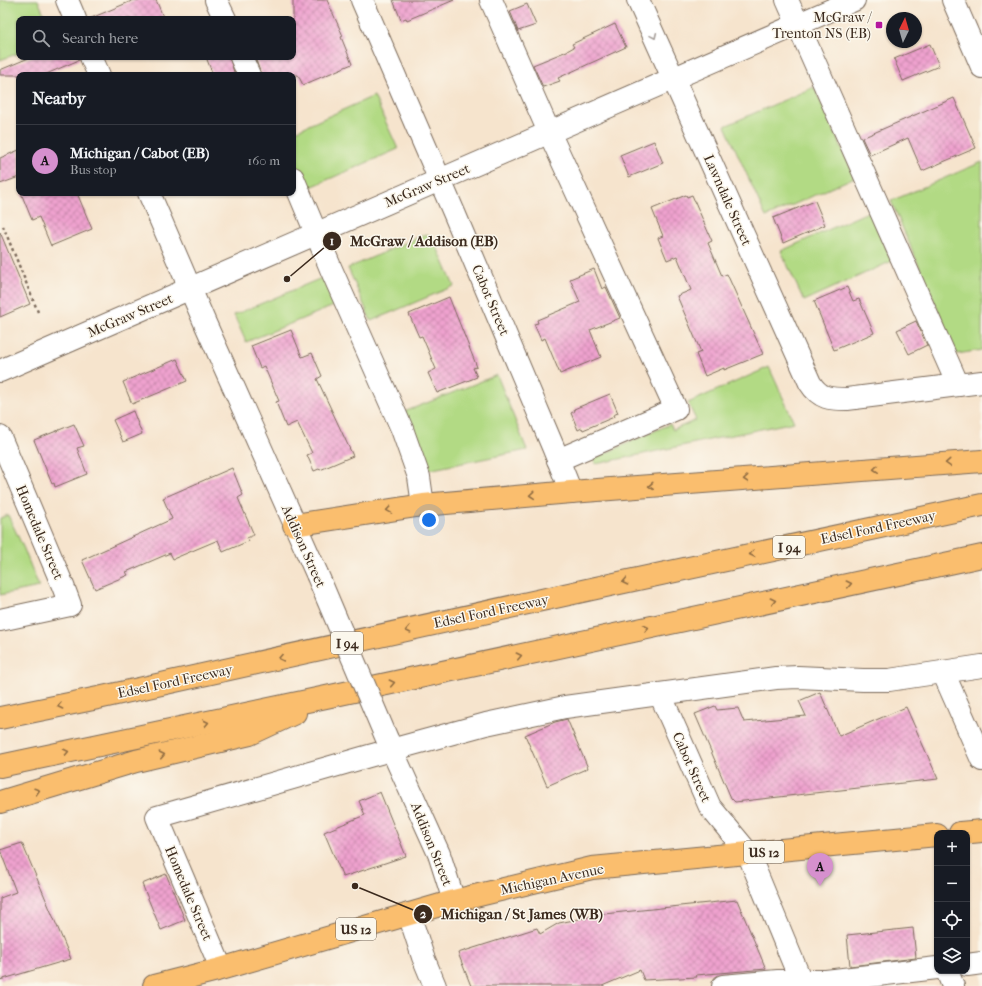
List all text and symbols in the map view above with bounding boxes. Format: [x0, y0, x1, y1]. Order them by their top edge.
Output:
place label: McGraw / Trenton NS (EB) [772, 9, 873, 42]
north arrow [886, 12, 922, 48]
search box [16, 16, 296, 60]
marker: McGraw / Trenton NS (EB) [874, 20, 884, 30]
icon: search [30, 27, 52, 49]
text: Search here [62, 29, 138, 47]
one-way arrow [649, 31, 657, 39]
text: Nearby [32, 88, 86, 108]
text: Michigan / Cabot (EB) [70, 144, 210, 162]
street label: Lawndale Street [700, 152, 755, 248]
text: A [41, 153, 49, 168]
text: 160 m [248, 153, 280, 168]
street label: McGraw Street [382, 160, 473, 211]
text: Bus stop [70, 162, 116, 177]
callout: McGraw / Addison (EB) [322, 227, 506, 254]
text: McGraw / Addison (EB) [349, 232, 498, 250]
text: 1 [330, 234, 334, 248]
street label: Cabot Street [468, 262, 513, 338]
street label: McGraw Street [85, 290, 176, 341]
one-way arrow [945, 459, 951, 468]
one-way arrow [873, 464, 879, 473]
one-way arrow [743, 475, 749, 484]
street label: Homedale Street [12, 482, 67, 582]
one-way arrow [648, 482, 654, 491]
one-way arrow [529, 491, 535, 500]
street label: Addison Street [277, 501, 329, 590]
one-way arrow [385, 505, 392, 514]
street label: Edsel Ford Freeway [819, 507, 938, 548]
your location [419, 510, 439, 530]
road number: I 94 [773, 536, 805, 558]
one-way arrow [749, 550, 755, 558]
one-way arrow [622, 577, 628, 585]
one-way arrow [846, 581, 852, 589]
street label: Edsel Ford Freeway [432, 591, 551, 632]
one-way arrow [770, 597, 776, 605]
one-way arrow [405, 625, 411, 633]
one-way arrow [643, 625, 649, 633]
road number: I 94 [331, 632, 363, 654]
one-way arrow [516, 652, 522, 660]
one-way arrow [278, 653, 284, 661]
street label: Edsel Ford Freeway [116, 661, 235, 702]
one-way arrow [389, 680, 395, 688]
one-way arrow [56, 701, 63, 710]
one-way arrow [203, 719, 210, 727]
street label: Cabot Street [668, 729, 715, 805]
one-way arrow [62, 749, 69, 757]
one-way arrow [159, 751, 165, 759]
one-way arrow [34, 787, 41, 796]
street label: Addison Street [407, 799, 456, 889]
map controls [934, 830, 970, 974]
button: + [934, 830, 970, 866]
road number: US 12 [744, 841, 784, 863]
street label: Homedale Street [161, 843, 216, 943]
pin: A [807, 853, 833, 886]
street label: Michigan Avenue [499, 860, 605, 899]
button: − [934, 866, 970, 902]
callout: Michigan / St James (WB) [413, 900, 610, 927]
button: locate [934, 902, 970, 938]
text: Michigan / St James (WB) [440, 905, 603, 923]
text: 2 [420, 907, 427, 921]
road number: US 12 [336, 918, 376, 940]
button: layers [934, 938, 970, 974]

